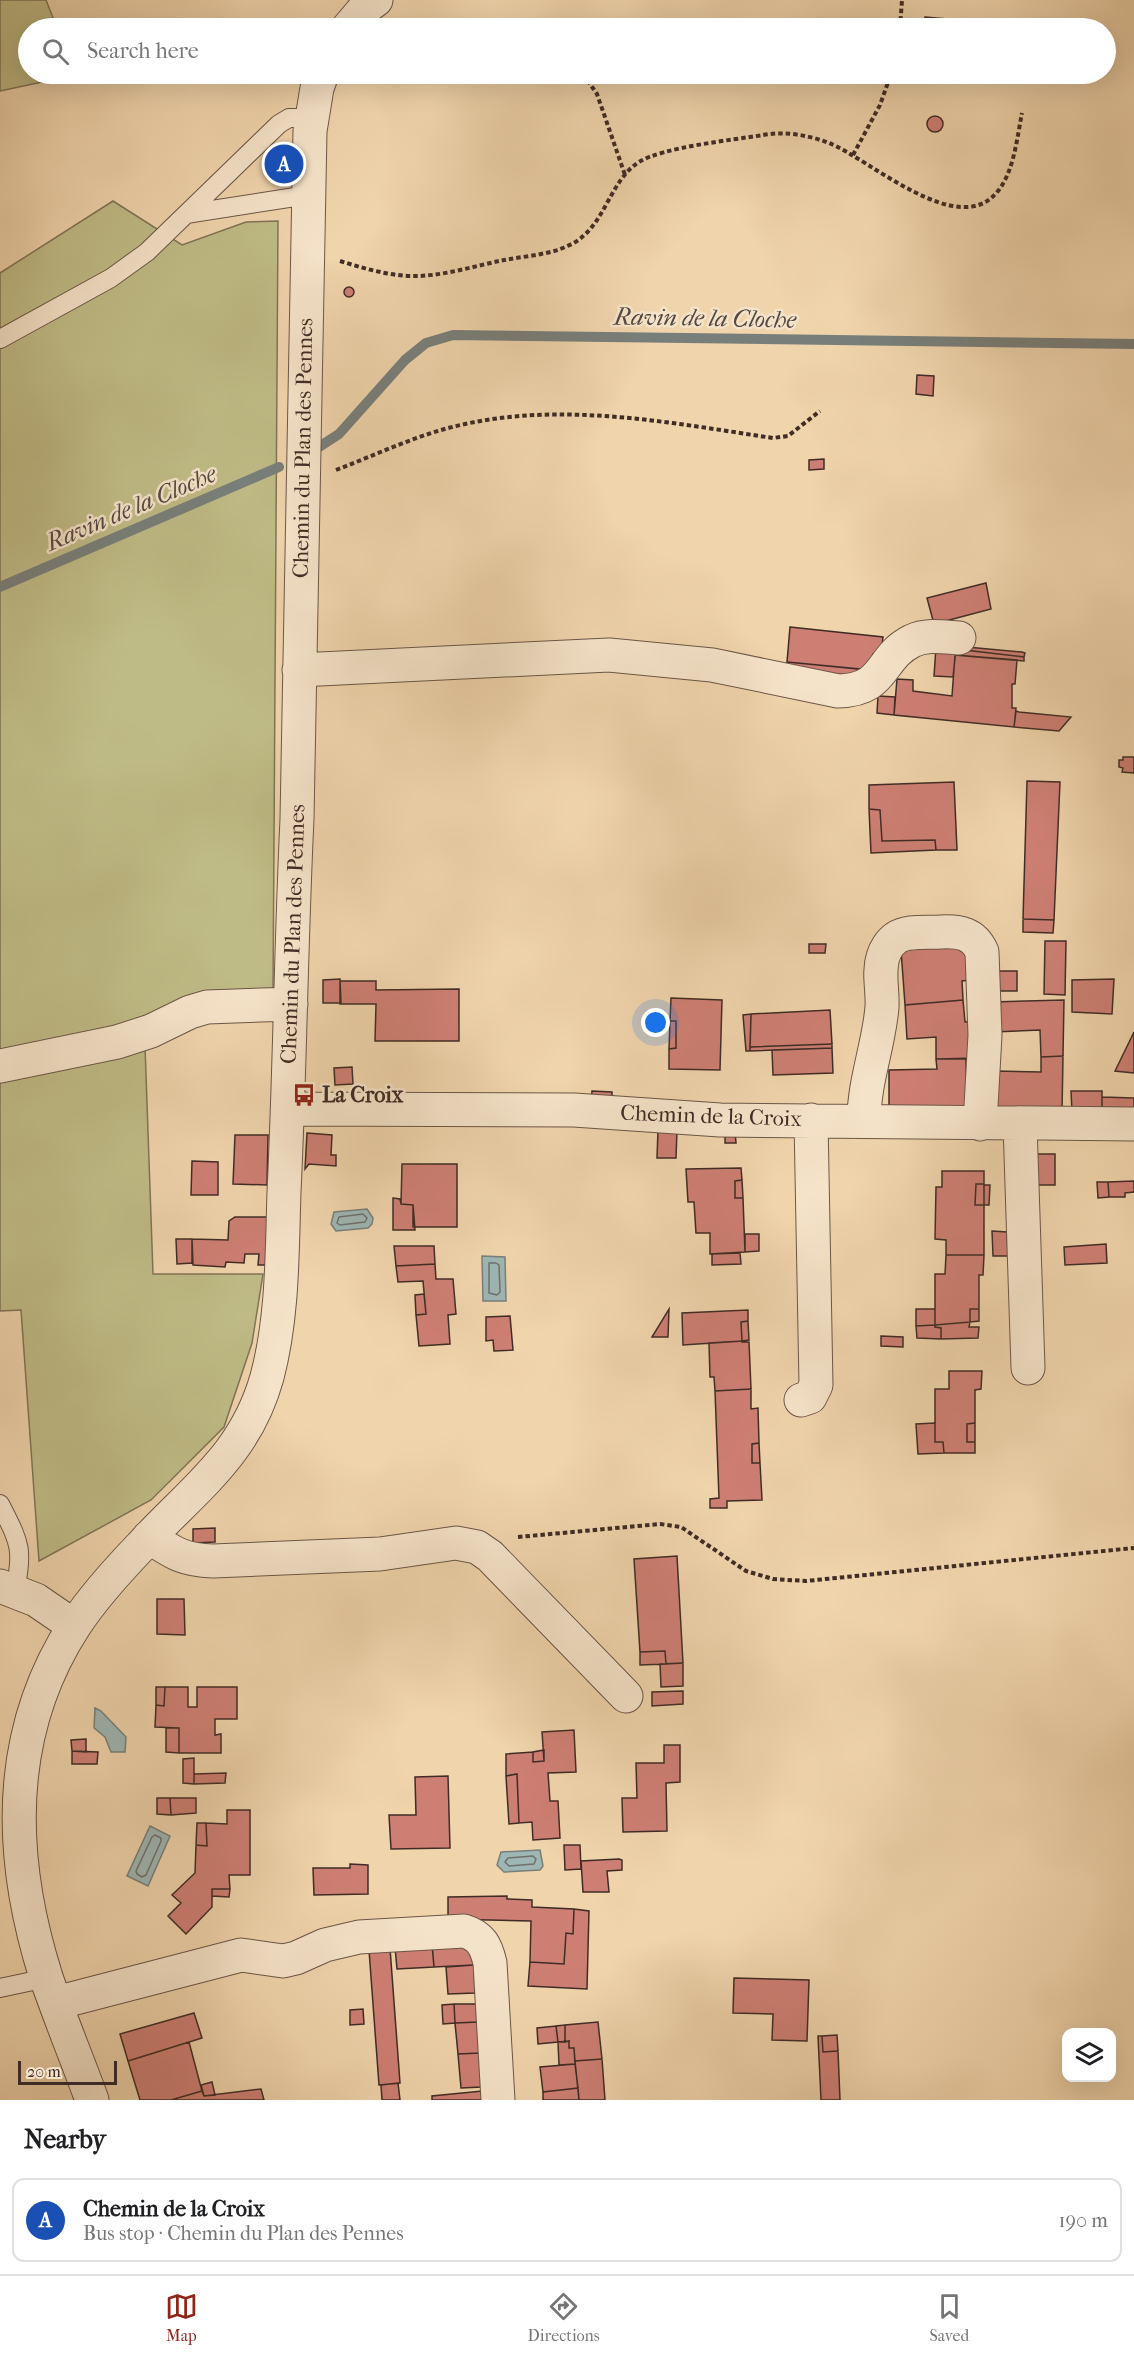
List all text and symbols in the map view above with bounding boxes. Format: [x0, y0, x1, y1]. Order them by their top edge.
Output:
search box [18, 18, 1116, 84]
icon: search [39, 35, 72, 68]
text: Search here [87, 38, 199, 64]
pin: A [264, 142, 304, 186]
water label: Ravin de la Cloche [612, 302, 798, 334]
street label: Chemin du Plan des Pennes [288, 318, 318, 578]
water label: Ravin de la Cloche [40, 459, 222, 557]
street label: Chemin du Plan des Pennes [275, 804, 311, 1064]
your location [641, 1008, 670, 1037]
bus stop icon: La Croix [291, 1082, 317, 1108]
place label: La Croix [322, 1082, 404, 1108]
street label: Chemin de la Croix [620, 1100, 803, 1132]
map controls [1062, 2028, 1116, 2082]
button: layers [1062, 2028, 1116, 2082]
scale bar [18, 2058, 117, 2086]
text: 20 m [27, 2062, 61, 2081]
text: Nearby [24, 2124, 106, 2155]
text: Chemin de la Croix [83, 2196, 265, 2222]
text: A [39, 2209, 52, 2232]
text: 190 m [1058, 2209, 1108, 2232]
text: Bus stop · Chemin du Plan des Pennes [83, 2222, 404, 2245]
tab: Map [165, 2290, 198, 2345]
tab: Directions [528, 2290, 600, 2345]
tab: Saved [929, 2290, 969, 2345]

